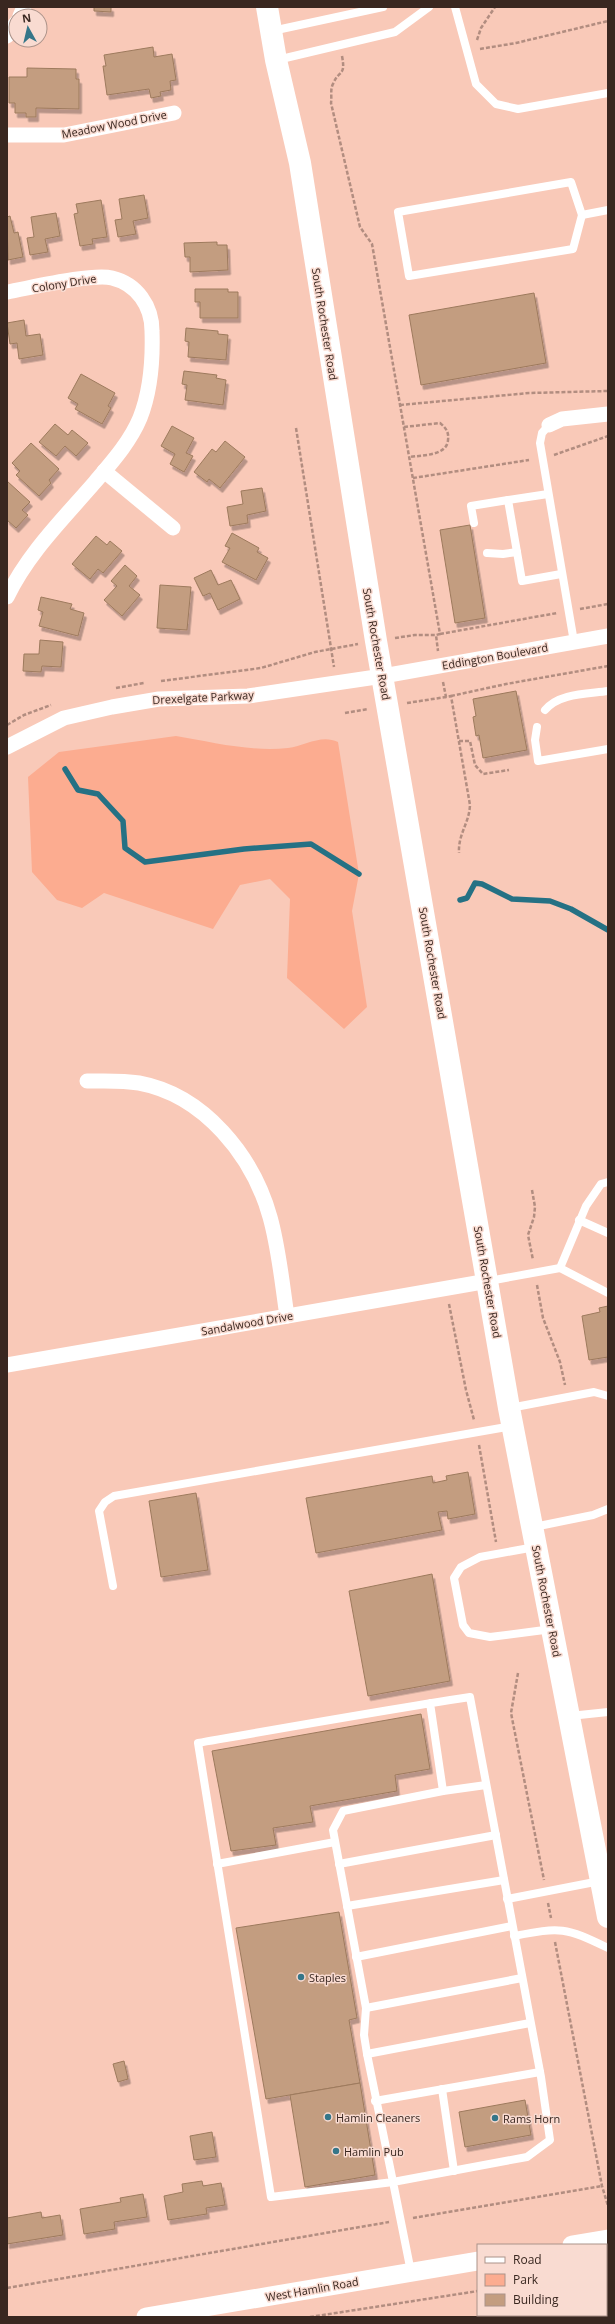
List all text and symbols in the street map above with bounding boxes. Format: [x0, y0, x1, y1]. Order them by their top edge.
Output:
north arrow [8, 8, 48, 48]
text: N [21, 10, 32, 26]
street label: Meadow Wood Drive [60, 106, 168, 142]
street label: South Rochester Road [309, 267, 341, 381]
street label: Colony Drive [31, 271, 97, 295]
street label: South Rochester Road [360, 587, 394, 701]
street label: Eddington Boulevard [441, 639, 549, 673]
street label: Drexelgate Parkway [152, 687, 255, 707]
street label: South Rochester Road [416, 906, 450, 1020]
street label: South Rochester Road [471, 1225, 505, 1339]
street label: Sandalwood Drive [200, 1308, 294, 1338]
street label: South Rochester Road [529, 1544, 565, 1658]
place label: Staples [309, 1970, 346, 1985]
marker: Staples [296, 1972, 306, 1982]
place label: Hamlin Cleaners [336, 2110, 420, 2125]
place label: Rams Horn [503, 2111, 560, 2126]
marker: Hamlin Cleaners [323, 2112, 333, 2122]
marker: Rams Horn [490, 2113, 500, 2123]
place label: Hamlin Pub [344, 2144, 404, 2159]
marker: Hamlin Pub [331, 2146, 341, 2156]
legend [477, 2244, 607, 2316]
text: Road [513, 2251, 542, 2268]
text: Park [513, 2271, 539, 2288]
street label: West Hamlin Road [264, 2273, 360, 2305]
text: Building [513, 2291, 559, 2308]

